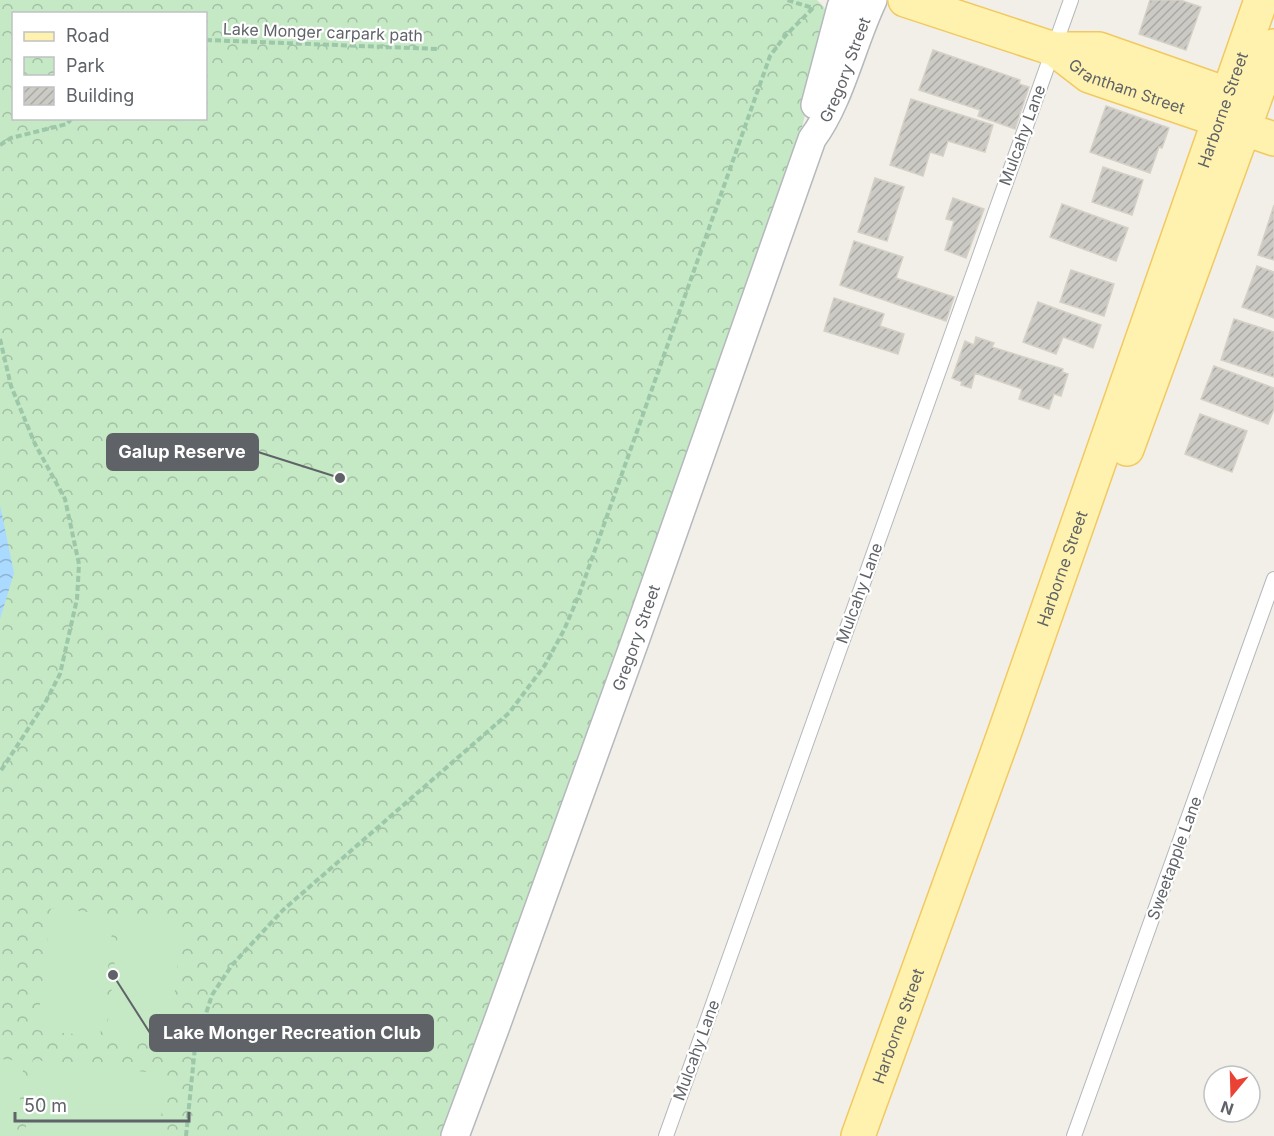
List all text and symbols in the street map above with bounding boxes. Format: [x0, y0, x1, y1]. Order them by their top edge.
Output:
legend [12, 12, 207, 120]
street label: Gregory Street [815, 14, 874, 126]
street label: Lake Monger carpark path [223, 19, 423, 45]
text: Road [66, 25, 109, 46]
street label: Harborne Street [1193, 49, 1252, 170]
street label: Grantham Street [1065, 54, 1188, 118]
text: Park [66, 55, 105, 76]
street label: Mulcahy Lane [995, 82, 1049, 188]
text: Building [66, 85, 134, 106]
callout: Galup Reserve [107, 434, 258, 470]
text: Galup Reserve [118, 441, 246, 462]
street label: Harborne Street [1032, 508, 1091, 629]
street label: Mulcahy Lane [832, 540, 886, 646]
street label: Gregory Street [608, 582, 664, 694]
street label: Sweetapple Lane [1142, 793, 1206, 923]
street label: Harborne Street [868, 966, 928, 1086]
street label: Mulcahy Lane [669, 997, 723, 1103]
callout: Lake Monger Recreation Club [150, 1015, 433, 1051]
text: Lake Monger Recreation Club [163, 1022, 421, 1043]
north arrow [1202, 1064, 1262, 1124]
scale bar [15, 1085, 189, 1123]
text: 50 m [24, 1095, 67, 1116]
text: N [1218, 1097, 1236, 1120]

